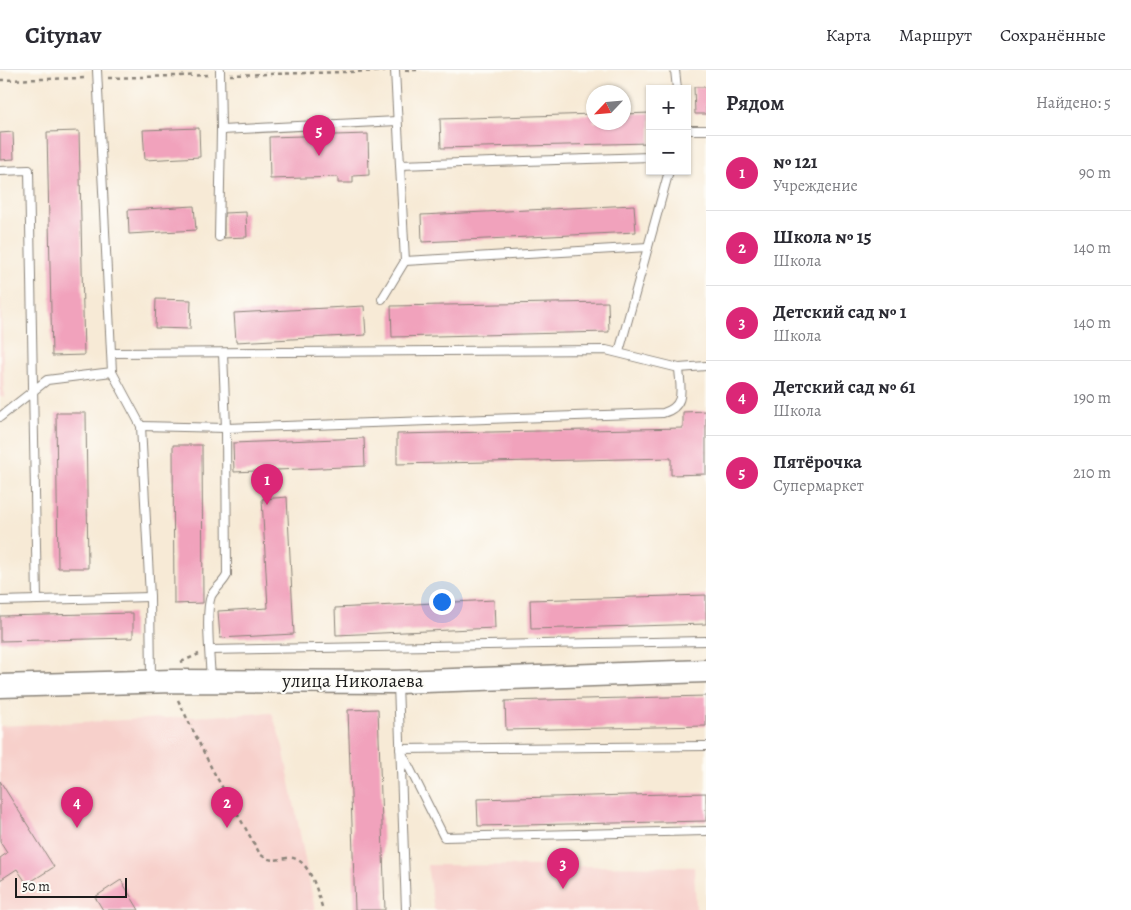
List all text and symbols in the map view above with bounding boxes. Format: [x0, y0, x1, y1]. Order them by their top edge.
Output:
text: Citynav [25, 19, 101, 51]
text: Карта [826, 23, 871, 47]
text: Маршрут [899, 23, 972, 47]
text: Сохранённые [1000, 23, 1106, 47]
north arrow [586, 85, 631, 130]
map controls [646, 85, 691, 175]
button: + [646, 85, 691, 130]
text: Рядом [726, 89, 784, 117]
text: Найдено: 5 [1036, 92, 1111, 114]
pin: 5 [303, 115, 335, 156]
button: − [646, 130, 691, 175]
text: № 121 [773, 149, 818, 175]
text: 1 [739, 162, 745, 184]
text: 90 m [1079, 162, 1111, 184]
text: Учреждение [773, 175, 858, 197]
text: Школа № 15 [773, 224, 872, 250]
text: 2 [738, 237, 746, 259]
text: 140 m [1073, 237, 1111, 259]
text: Школа [773, 250, 821, 272]
text: Детский сад № 1 [773, 299, 907, 325]
text: 3 [739, 312, 745, 334]
text: 140 m [1073, 312, 1111, 334]
text: Школа [773, 325, 821, 347]
text: Детский сад № 61 [773, 374, 915, 400]
text: 4 [738, 387, 746, 409]
text: 190 m [1073, 387, 1111, 409]
text: Школа [773, 400, 821, 422]
text: Пятёрочка [773, 449, 862, 475]
text: 5 [739, 462, 745, 484]
text: 210 m [1073, 462, 1111, 484]
pin: 1 [251, 464, 283, 505]
text: Супермаркет [773, 475, 864, 497]
your location [429, 589, 455, 615]
street label: улица Николаева [281, 668, 424, 694]
pin: 4 [61, 787, 93, 828]
pin: 2 [211, 787, 243, 828]
pin: 3 [547, 848, 579, 889]
scale bar [15, 875, 128, 898]
text: 50 m [22, 877, 50, 896]

